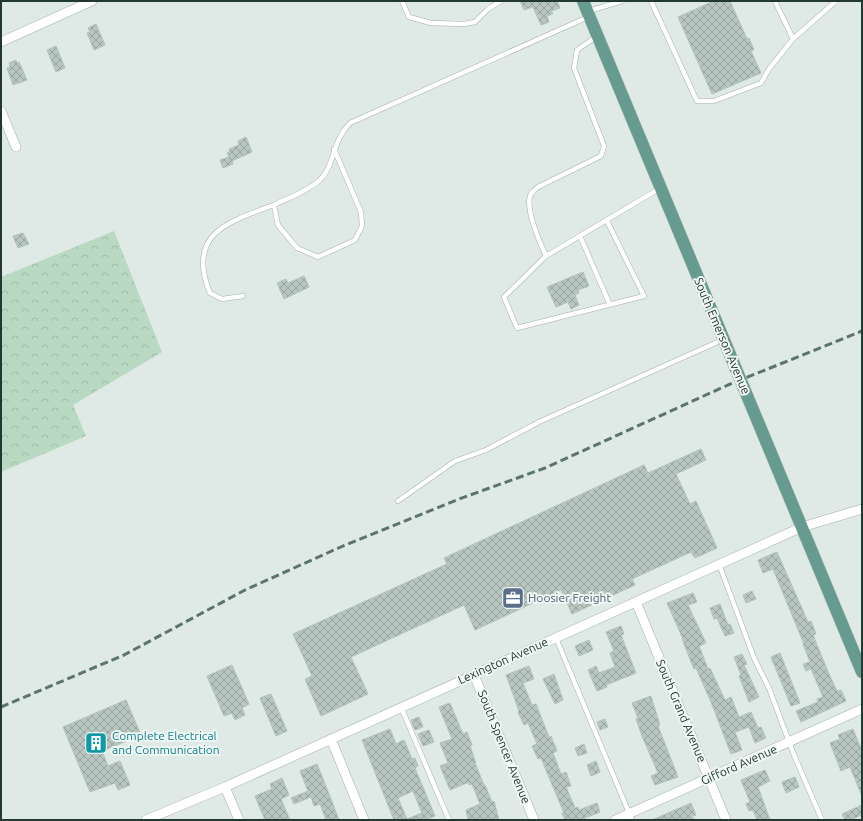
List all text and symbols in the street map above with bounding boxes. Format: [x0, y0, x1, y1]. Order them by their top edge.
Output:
street label: South Emerson Avenue [692, 276, 753, 396]
office icon: Hoosier Freight [500, 585, 526, 611]
place label: Hoosier Freight [528, 591, 611, 604]
street label: Lexington Avenue [456, 635, 550, 686]
street label: South Grand Avenue [654, 658, 709, 764]
street label: South Spencer Avenue [476, 688, 533, 805]
place label: Complete Electrical and Communication [112, 729, 220, 756]
building icon: Complete Electrical and Communication [83, 730, 109, 756]
street label: Gifford Avenue [699, 742, 779, 787]

